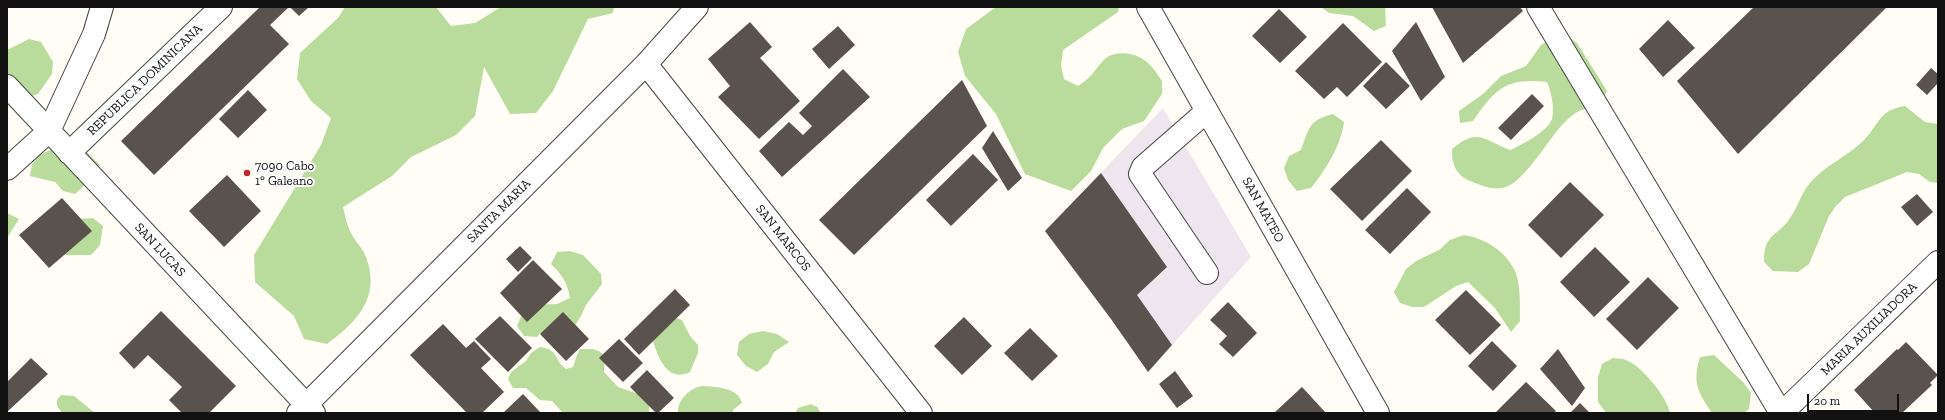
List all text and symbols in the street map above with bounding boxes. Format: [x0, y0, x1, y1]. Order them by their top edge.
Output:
street label: REPUBLICA DOMINICANA [84, 21, 206, 139]
place label: 7090 Cabo 1º Galeano [255, 158, 314, 189]
marker: 7090 Cabo 1º Galeano [242, 168, 252, 178]
street label: SAN MATEO [1239, 175, 1287, 245]
street label: SANTA MARIA [464, 176, 534, 246]
street label: SAN MARCOS [752, 202, 814, 274]
street label: SAN LUCAS [131, 220, 189, 280]
street label: MARIA AUXILIADORA [1818, 279, 1920, 379]
scale bar [1809, 386, 1901, 412]
text: 20 m [1814, 394, 1840, 408]

